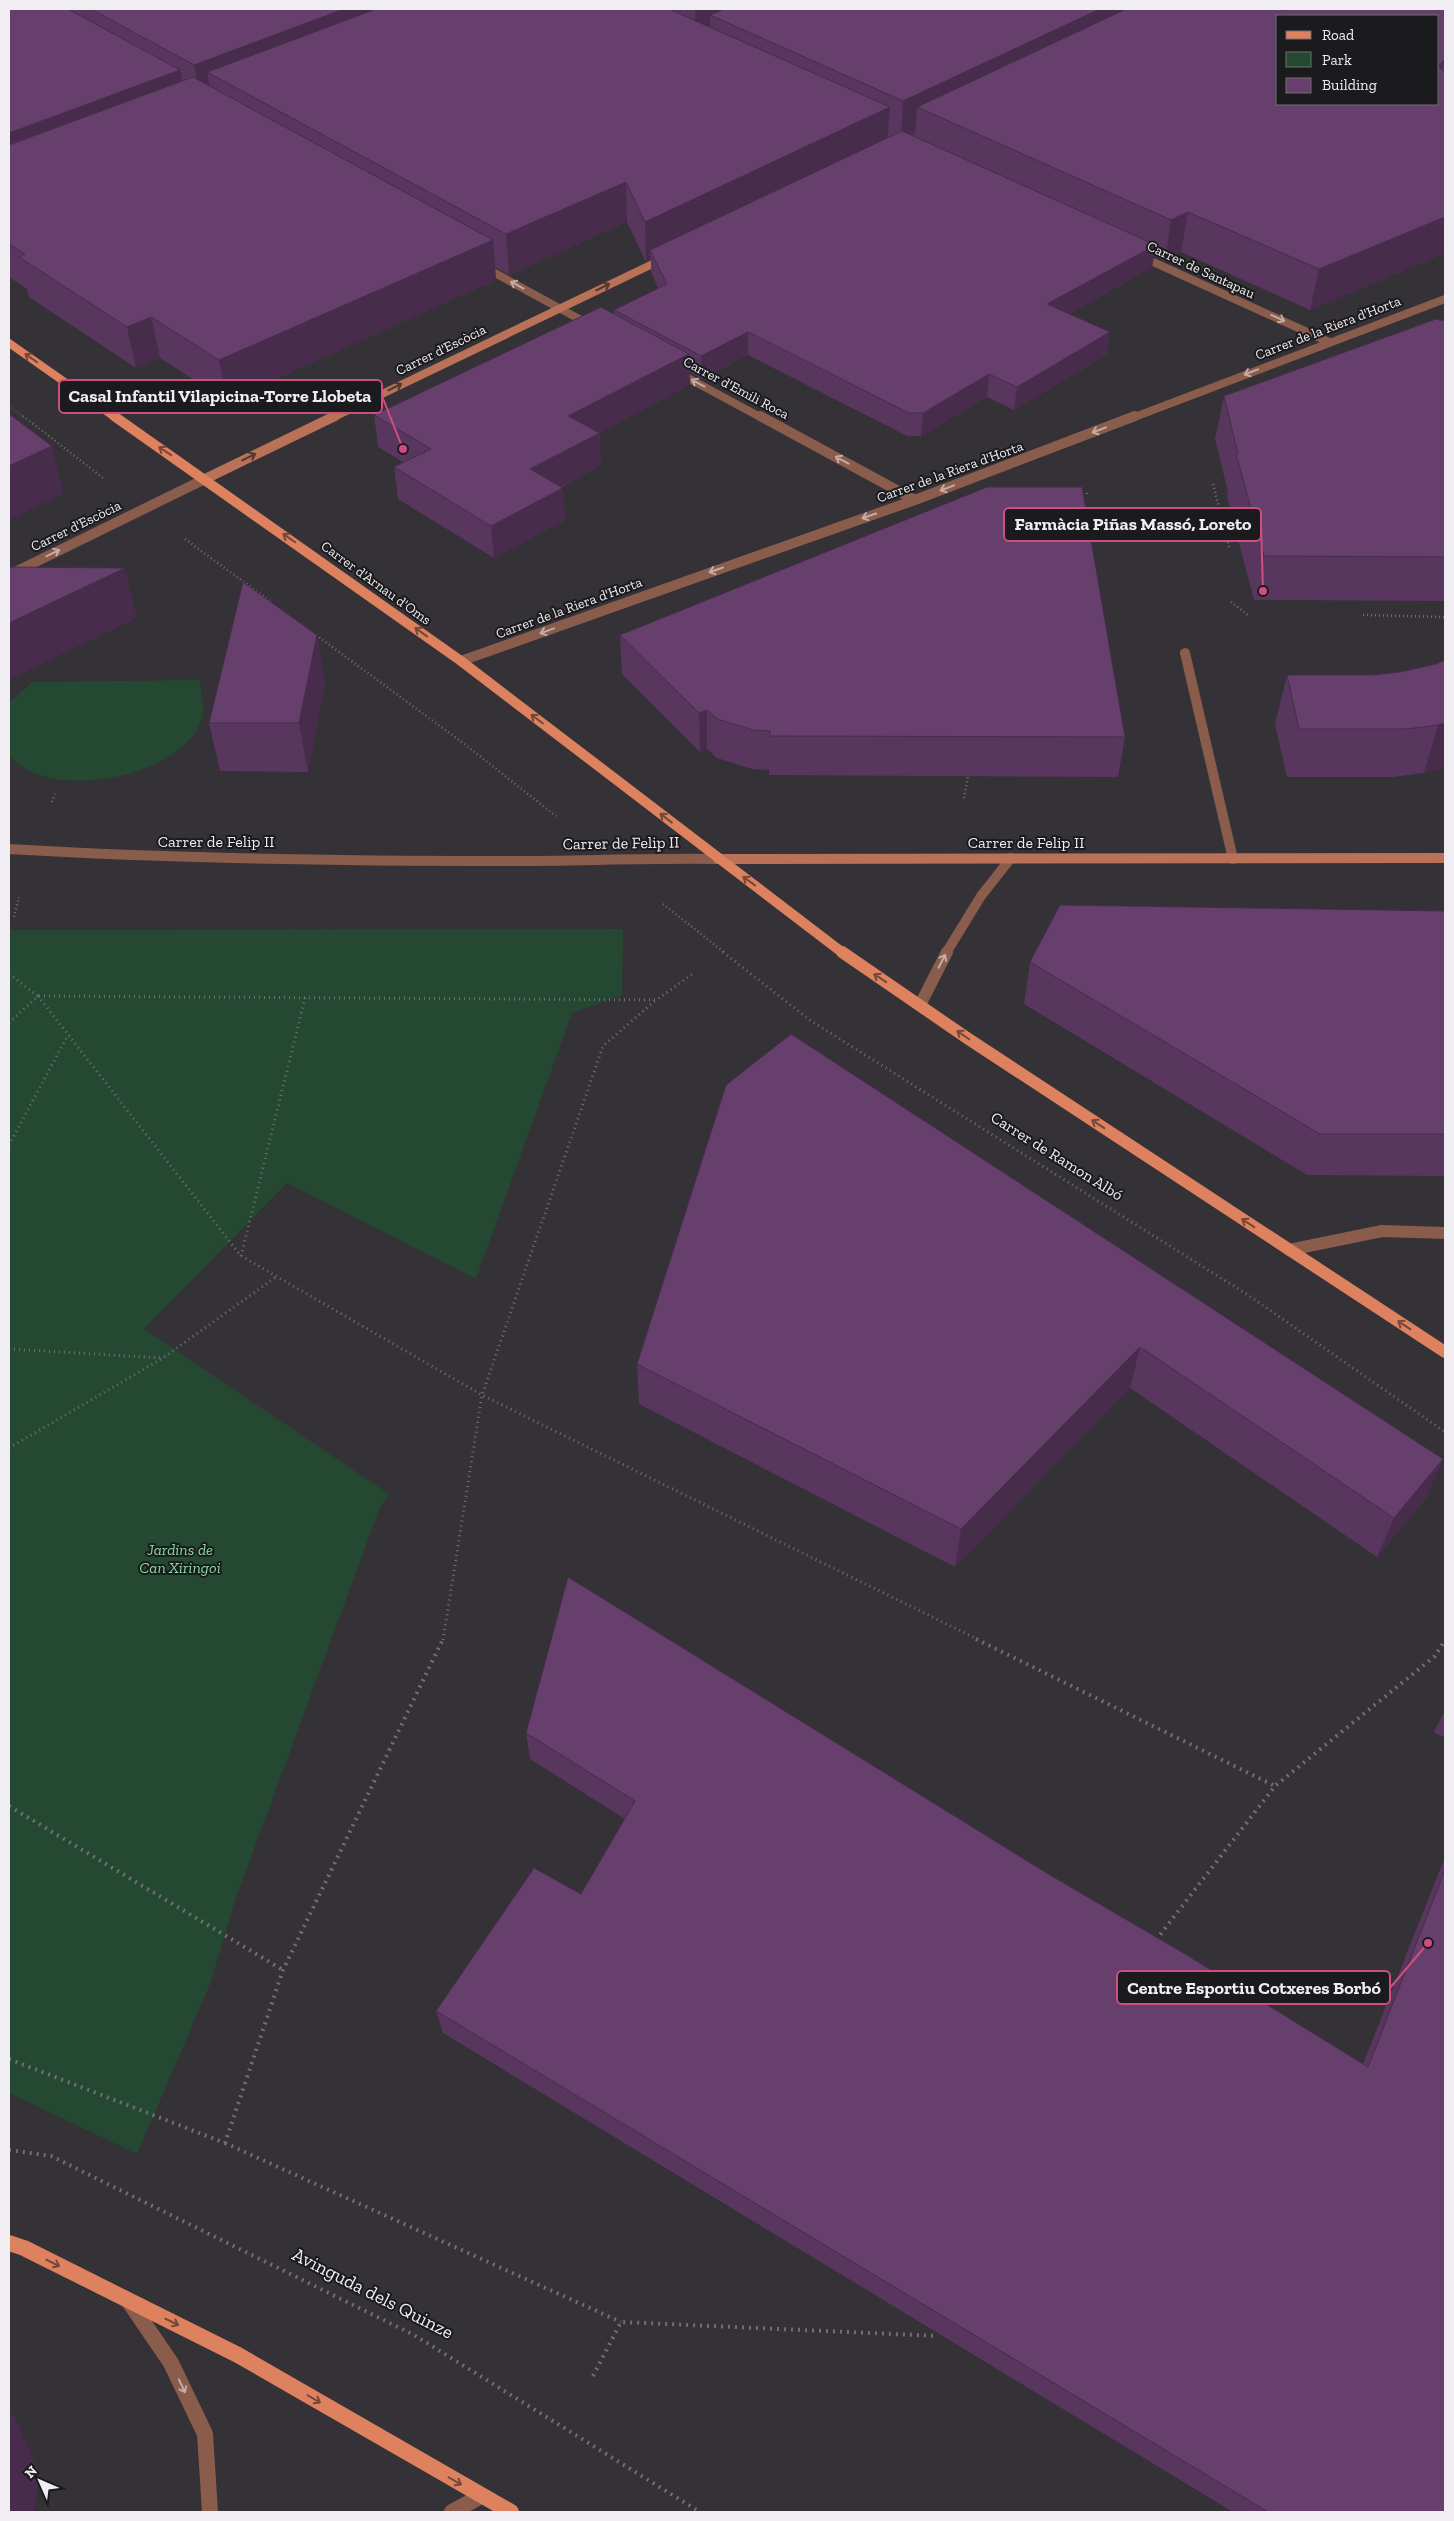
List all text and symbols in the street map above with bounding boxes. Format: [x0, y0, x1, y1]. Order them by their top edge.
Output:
legend [1276, 15, 1439, 105]
text: Road [1322, 26, 1355, 44]
text: Park [1322, 51, 1352, 69]
text: Building [1322, 76, 1377, 94]
street label: Carrer de Santapau [1144, 238, 1258, 302]
one-way arrow [509, 280, 524, 290]
one-way arrow [595, 282, 610, 292]
street label: Carrer de la Riera d'Horta [1253, 292, 1403, 364]
one-way arrow [1270, 314, 1285, 324]
street label: Carrer d'Escòcia [393, 321, 489, 379]
one-way arrow [24, 353, 38, 364]
street label: Carrer d'Emili Roca [680, 353, 792, 423]
one-way arrow [1244, 368, 1259, 377]
one-way arrow [691, 378, 706, 388]
callout: Casal Infantil Vilapicina-Torre Llobeta [59, 380, 382, 413]
one-way arrow [387, 382, 402, 391]
text: Casal Infantil Vilapicina-Torre Llobeta [69, 385, 371, 407]
one-way arrow [1092, 426, 1107, 435]
street label: Carrer de la Riera d'Horta [874, 438, 1026, 506]
one-way arrow [158, 446, 172, 456]
one-way arrow [241, 452, 256, 461]
one-way arrow [835, 455, 849, 465]
one-way arrow [940, 484, 956, 493]
street label: Carrer d'Escòcia [28, 497, 124, 555]
callout: Farmàcia Piñas Massó, Loreto [1004, 508, 1261, 541]
one-way arrow [862, 512, 878, 521]
text: Farmàcia Piñas Massó, Loreto [1015, 513, 1252, 535]
one-way arrow [282, 533, 296, 543]
street label: Carrer d'Arnau d'Oms [318, 537, 434, 629]
one-way arrow [45, 548, 60, 558]
one-way arrow [709, 566, 725, 575]
street label: Carrer de la Riera d'Horta [493, 574, 645, 642]
one-way arrow [415, 627, 428, 638]
one-way arrow [539, 627, 555, 636]
one-way arrow [531, 713, 544, 724]
one-way arrow [659, 813, 673, 823]
street label: Carrer de Felip II [158, 832, 274, 851]
street label: Carrer de Felip II [563, 832, 679, 854]
street label: Carrer de Felip II [968, 833, 1084, 852]
one-way arrow [742, 876, 756, 886]
one-way arrow [937, 954, 947, 969]
one-way arrow [873, 973, 887, 983]
one-way arrow [956, 1030, 970, 1040]
street label: Carrer de Ramon Albó [987, 1108, 1127, 1204]
one-way arrow [1091, 1119, 1105, 1130]
one-way arrow [1241, 1218, 1255, 1228]
one-way arrow [1398, 1320, 1412, 1330]
park label: Jardins de Can Xiringoi [139, 1540, 221, 1577]
callout: Centre Esportiu Cotxeres Borbó [1117, 1971, 1390, 2004]
text: Centre Esportiu Cotxeres Borbó [1127, 1977, 1381, 1999]
street label: Avinguda dels Quinze [288, 2242, 458, 2344]
one-way arrow [45, 2258, 60, 2268]
one-way arrow [164, 2317, 179, 2327]
one-way arrow [177, 2378, 187, 2393]
one-way arrow [307, 2395, 321, 2405]
north arrow [15, 2456, 65, 2506]
text: N [21, 2462, 41, 2482]
one-way arrow [447, 2476, 462, 2486]

